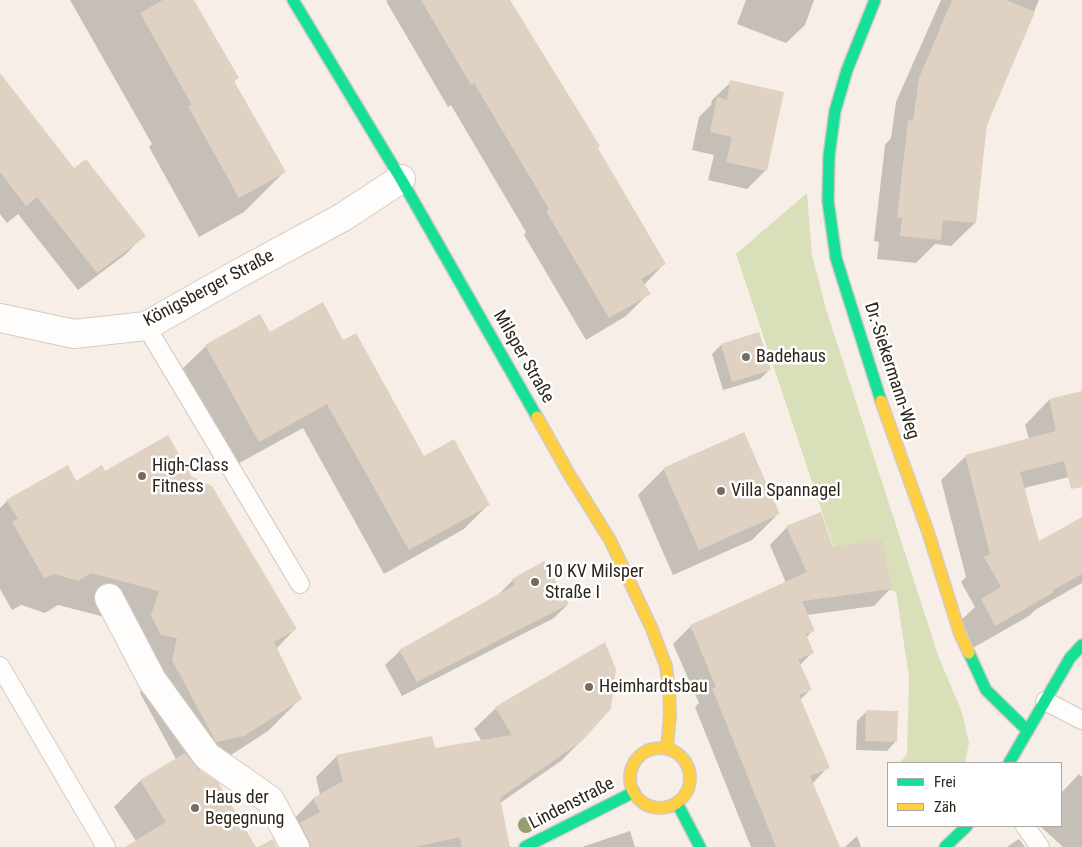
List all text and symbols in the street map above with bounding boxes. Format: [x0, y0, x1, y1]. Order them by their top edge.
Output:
street label: Königsberger Straße [140, 246, 278, 332]
street label: Dr.-Siekermann-Weg [859, 300, 923, 442]
street label: Milsper Straße [488, 307, 558, 407]
place label: Badehaus [756, 346, 826, 368]
marker: Badehaus [740, 351, 752, 363]
place label: High-Class Fitness [152, 455, 229, 498]
marker: High-Class Fitness [136, 470, 148, 482]
place label: Villa Spannagel [731, 480, 841, 502]
marker: Villa Spannagel [715, 485, 727, 497]
place label: 10 KV Milsper Straße I [545, 561, 644, 604]
marker: 10 KV Milsper Straße I [529, 576, 541, 588]
place label: Heimhardtsbau [599, 676, 708, 698]
marker: Heimhardtsbau [583, 681, 595, 693]
legend [887, 762, 1062, 827]
street label: Lindenstraße [526, 773, 618, 835]
text: Frei [934, 773, 956, 791]
place label: Haus der Begegnung [205, 787, 284, 830]
text: Zäh [934, 798, 956, 816]
marker: Haus der Begegnung [189, 802, 201, 814]

